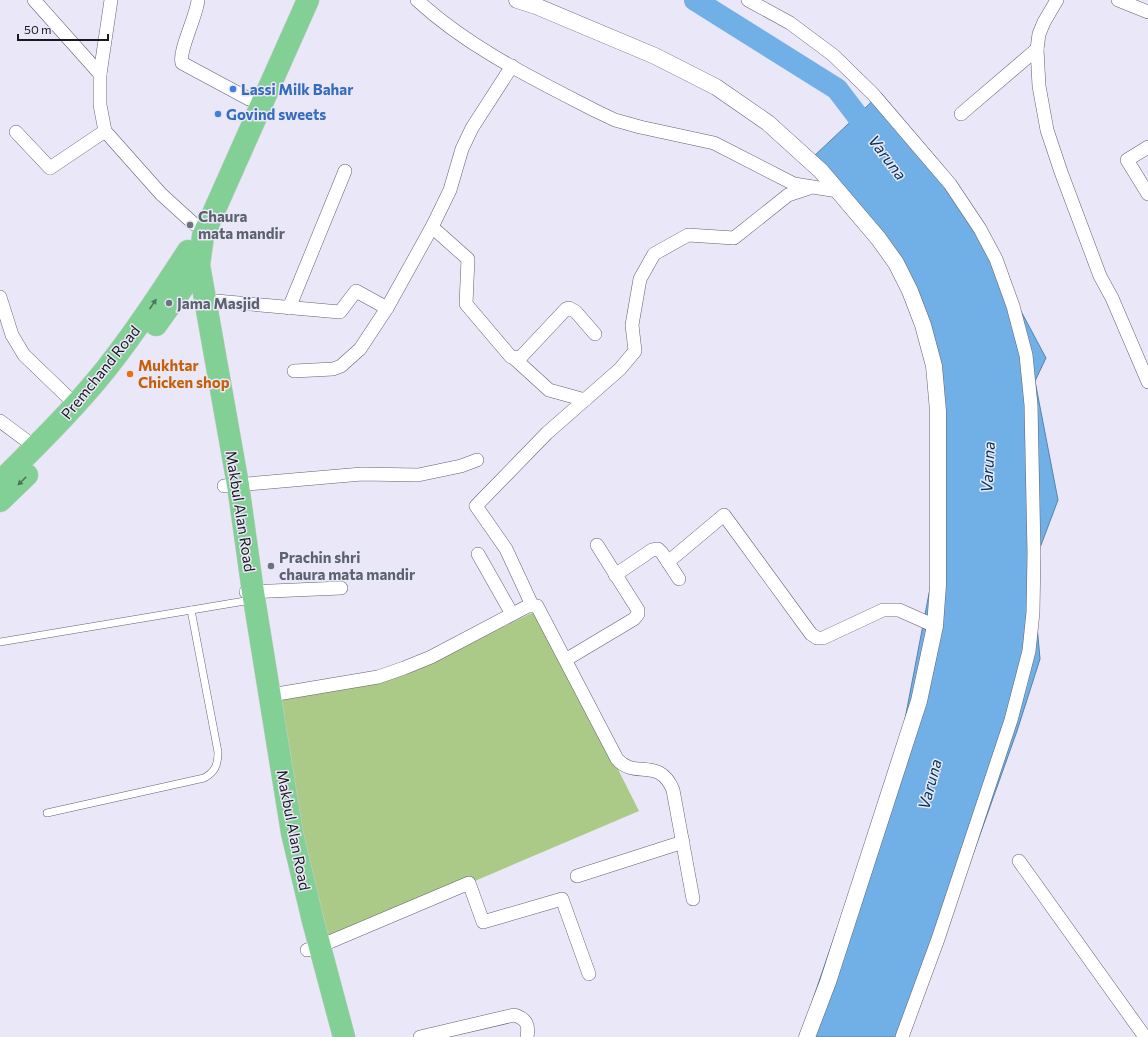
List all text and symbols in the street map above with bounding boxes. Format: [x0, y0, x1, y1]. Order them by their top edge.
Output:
scale bar [18, 16, 108, 42]
text: 50 m [24, 22, 52, 36]
place label: Lassi Milk Bahar [241, 80, 353, 98]
marker: Lassi Milk Bahar [228, 84, 238, 94]
place label: Govind sweets [226, 105, 326, 123]
marker: Govind sweets [213, 109, 223, 119]
water label: Varuna [865, 131, 911, 183]
place label: Chaura mata mandir [198, 207, 285, 242]
marker: Chaura mata mandir [185, 220, 195, 230]
place label: Jama Masjid [177, 294, 260, 312]
marker: Jama Masjid [164, 298, 174, 308]
one-way arrow [149, 299, 157, 309]
street label: Premchand Road [57, 322, 143, 422]
place label: Mukhtar Chicken shop [138, 356, 230, 391]
marker: Mukhtar Chicken shop [125, 369, 135, 379]
water label: Varuna [976, 441, 998, 493]
street label: Makbul Alan Road [223, 449, 259, 573]
one-way arrow [17, 476, 27, 486]
place label: Prachin shri chaura mata mandir [279, 548, 415, 583]
marker: Prachin shri chaura mata mandir [266, 561, 276, 571]
water label: Varuna [913, 757, 945, 811]
street label: Makbul Alan Road [273, 768, 315, 892]

